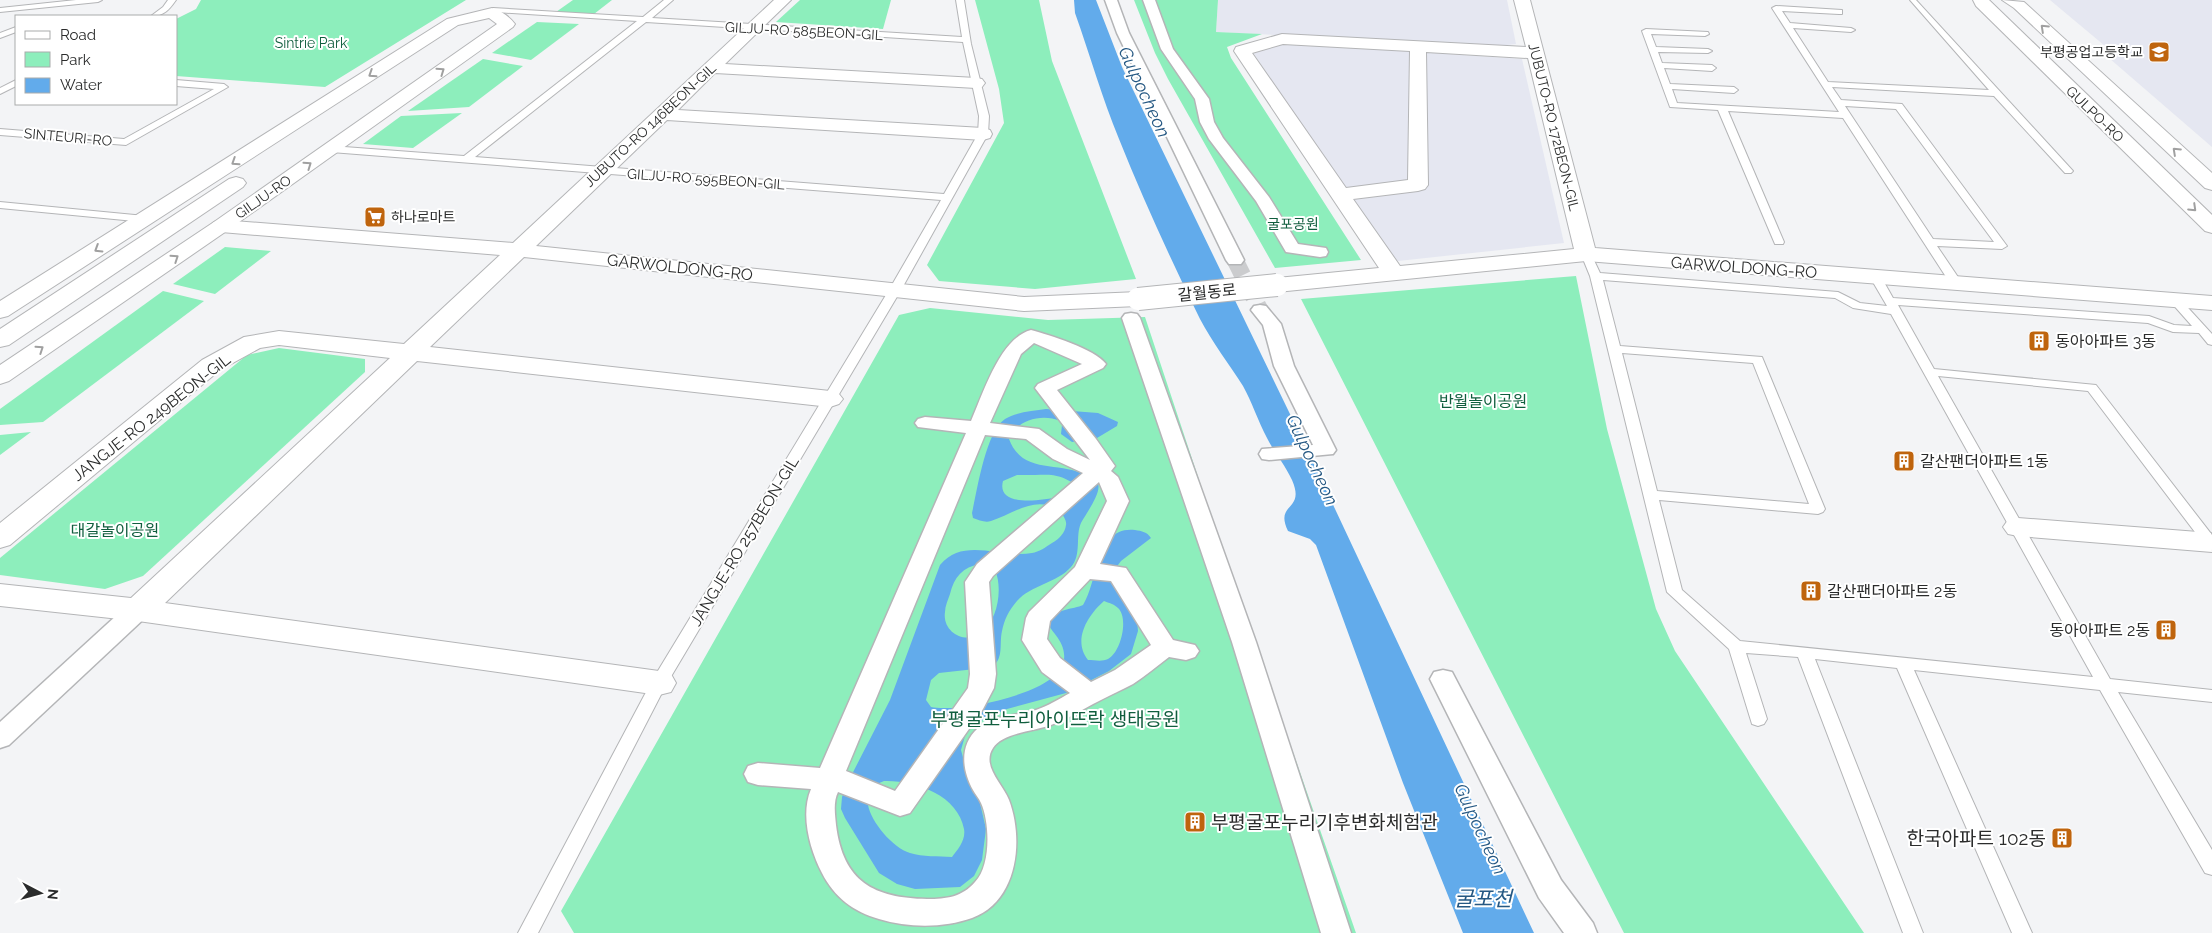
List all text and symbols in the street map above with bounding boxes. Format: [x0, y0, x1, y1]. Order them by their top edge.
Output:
legend [15, 15, 178, 105]
street label: GILJU-RO 585BEON-GIL [725, 19, 883, 43]
one-way arrow [2041, 25, 2050, 34]
text: Road [60, 26, 96, 44]
park label: Sintrie Park [275, 35, 348, 51]
school or university icon: 부평공업고등학교 [2147, 40, 2171, 64]
street label: JUBUTO-RO 172BEON-GIL [1525, 41, 1583, 213]
water label: Gulpocheon [1114, 43, 1175, 141]
place label: 부평공업고등학교 [2040, 44, 2143, 60]
text: Park [60, 51, 91, 69]
street label: JUBUTO-RO 146BEON-GIL [581, 60, 719, 190]
one-way arrow [368, 68, 378, 77]
one-way arrow [435, 68, 445, 77]
text: Water [60, 76, 103, 94]
street label: GULPO-RO [2063, 83, 2127, 145]
street label: SINTEURI-RO [23, 125, 113, 149]
one-way arrow [2173, 148, 2182, 157]
one-way arrow [231, 155, 240, 165]
one-way arrow [303, 162, 312, 171]
street label: GILJU-RO 595BEON-GIL [627, 166, 785, 192]
street label: GILJU-RO [232, 172, 294, 222]
one-way arrow [2187, 203, 2196, 212]
supermarket icon: 하나로마트 [363, 205, 387, 229]
place label: 하나로마트 [391, 209, 456, 225]
park label: 굴포공원 [1267, 216, 1319, 232]
one-way arrow [94, 242, 103, 252]
street label: GARWOLDONG-RO [606, 250, 754, 285]
street label: GARWOLDONG-RO [1670, 253, 1818, 282]
one-way arrow [169, 255, 179, 264]
street label: 갈월동로 [1177, 280, 1238, 305]
building icon: 동아아파트 3동 [2027, 329, 2051, 353]
place label: 동아아파트 3동 [2055, 332, 2156, 351]
one-way arrow [35, 346, 44, 355]
street label: JANGJE-RO 249BEON-GIL [69, 349, 235, 485]
park label: 반월놀이공원 [1439, 392, 1527, 411]
water label: Gulpocheon [1282, 411, 1343, 509]
building icon: 갈산팬더아파트 1동 [1892, 449, 1916, 473]
place label: 갈산팬더아파트 1동 [1920, 452, 2049, 471]
street label: JANGJE-RO 257BEON-GIL [686, 453, 803, 629]
park label: 대갈놀이공원 [71, 521, 159, 540]
building icon: 갈산팬더아파트 2동 [1799, 579, 1823, 603]
place label: 갈산팬더아파트 2동 [1827, 582, 1957, 601]
building icon: 동아아파트 2동 [2154, 618, 2178, 642]
place label: 동아아파트 2동 [2049, 621, 2150, 640]
park label: 부평굴포누리아이뜨락 생태공원 [930, 708, 1180, 730]
water label: Gulpocheon [1450, 780, 1511, 878]
building icon: 부평굴포누리기후변화체험관 [1183, 810, 1207, 834]
place label: 부평굴포누리기후변화체험관 [1211, 811, 1438, 833]
building icon: 한국아파트 102동 [2050, 826, 2074, 850]
place label: 한국아파트 102동 [1907, 827, 2046, 849]
north arrow [15, 868, 65, 918]
water label: 굴포천 [1454, 886, 1515, 911]
text: N [44, 888, 61, 901]

